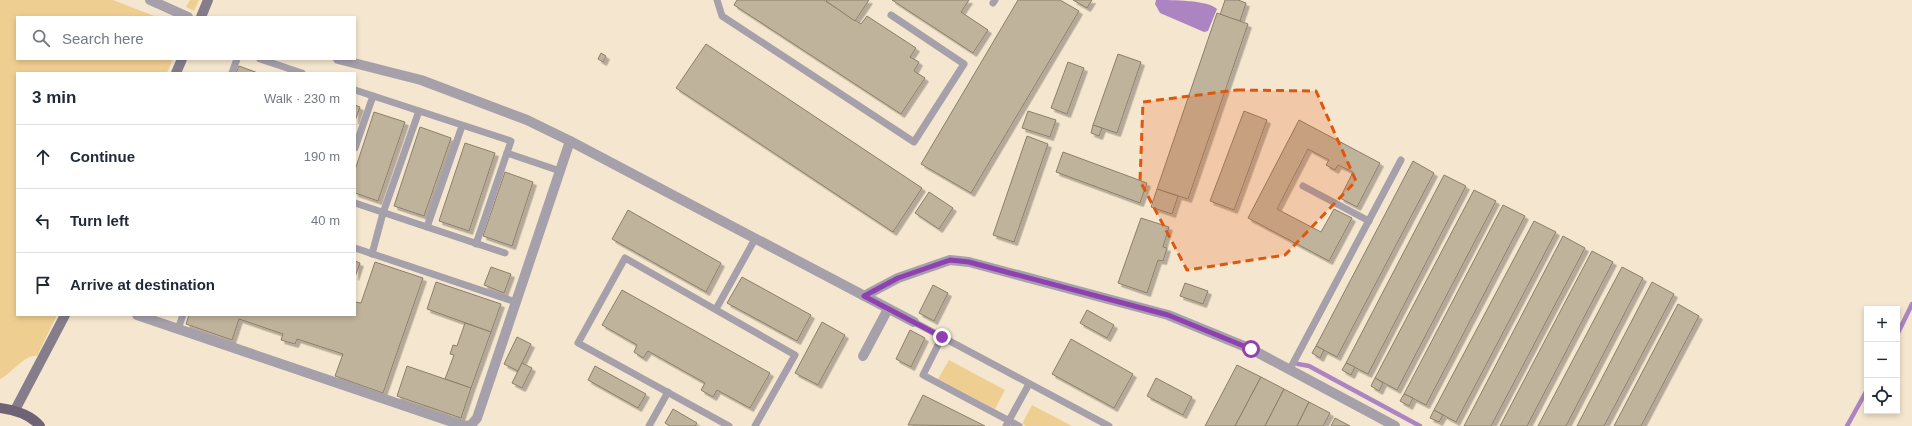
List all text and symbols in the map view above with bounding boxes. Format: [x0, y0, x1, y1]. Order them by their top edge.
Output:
search box [16, 16, 356, 60]
icon: search [30, 27, 52, 49]
text: Search here [62, 30, 144, 47]
text: 3 min [32, 88, 76, 107]
text: Walk · 230 m [264, 91, 340, 106]
icon: ahead [32, 146, 54, 168]
text: Continue [70, 148, 135, 165]
text: 190 m [304, 149, 340, 164]
icon: left [32, 210, 54, 232]
text: Turn left [70, 212, 129, 229]
text: 40 m [311, 213, 340, 228]
icon: arrive [32, 274, 54, 296]
text: Arrive at destination [70, 276, 215, 293]
map controls [1864, 306, 1900, 414]
button: + [1864, 306, 1900, 342]
route end [933, 328, 951, 346]
route start [1242, 340, 1260, 358]
button: − [1864, 342, 1900, 378]
button: locate [1864, 378, 1900, 414]

